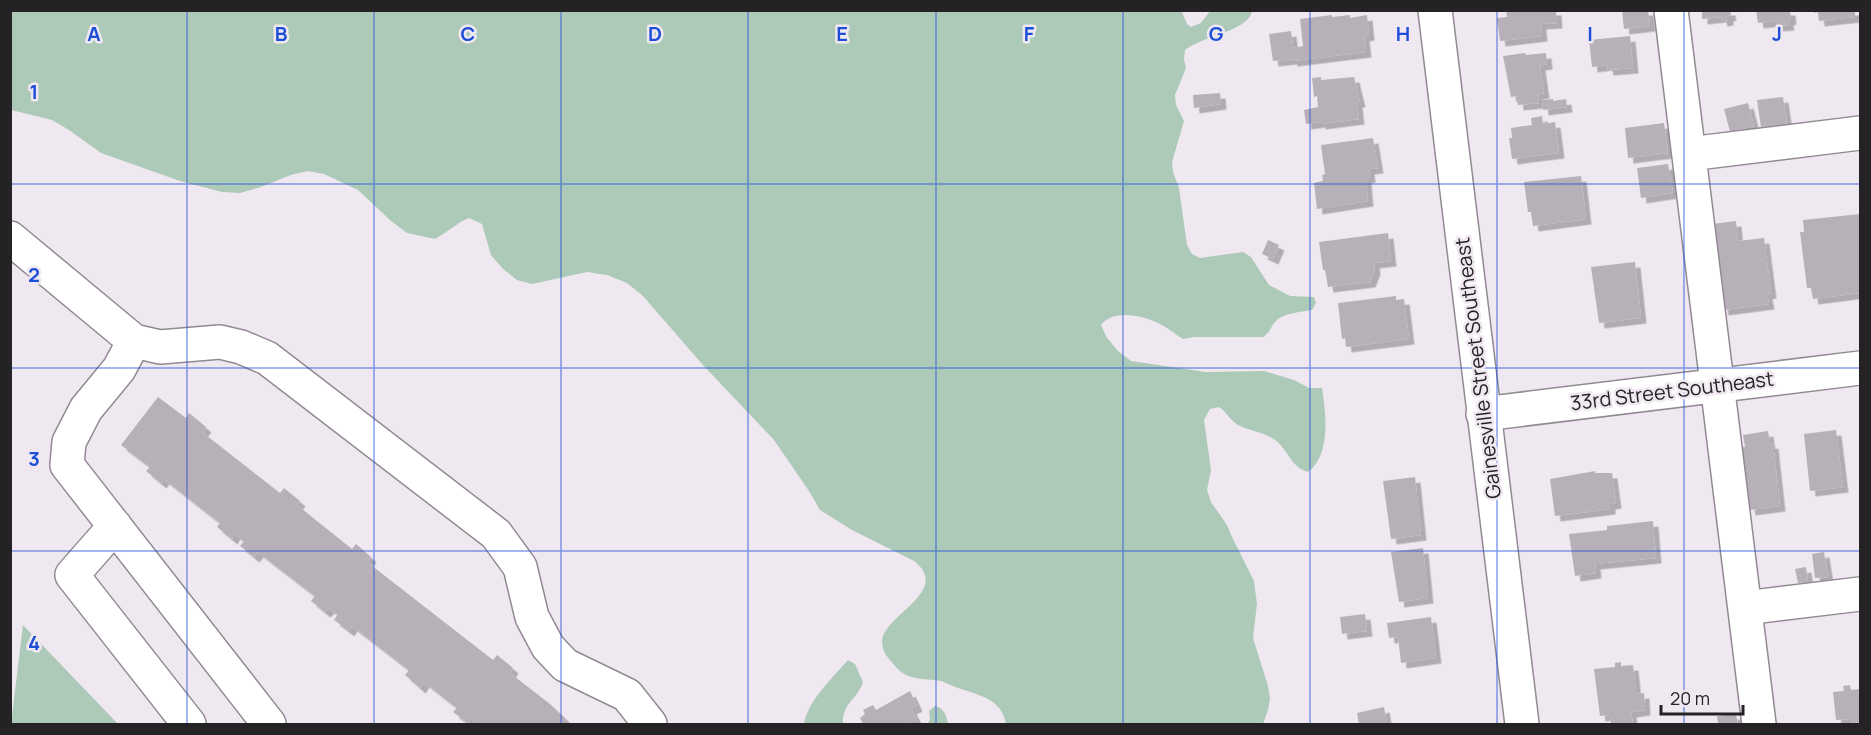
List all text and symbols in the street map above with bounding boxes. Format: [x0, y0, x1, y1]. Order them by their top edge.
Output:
text: A [87, 20, 101, 47]
text: B [275, 20, 288, 47]
text: C [461, 20, 475, 47]
text: D [648, 20, 662, 47]
text: E [836, 20, 848, 47]
text: F [1024, 20, 1035, 47]
text: G [1209, 20, 1224, 47]
text: H [1396, 20, 1410, 47]
text: I [1587, 20, 1593, 47]
text: J [1772, 20, 1782, 47]
text: 1 [30, 78, 38, 105]
street label: Gainesville Street Southeast [1448, 236, 1507, 500]
text: 2 [28, 261, 40, 288]
street label: 33rd Street Southeast [1569, 365, 1775, 416]
text: 3 [28, 445, 40, 472]
text: 4 [28, 629, 40, 656]
scale bar [1661, 678, 1744, 716]
text: 20 m [1670, 686, 1710, 710]

